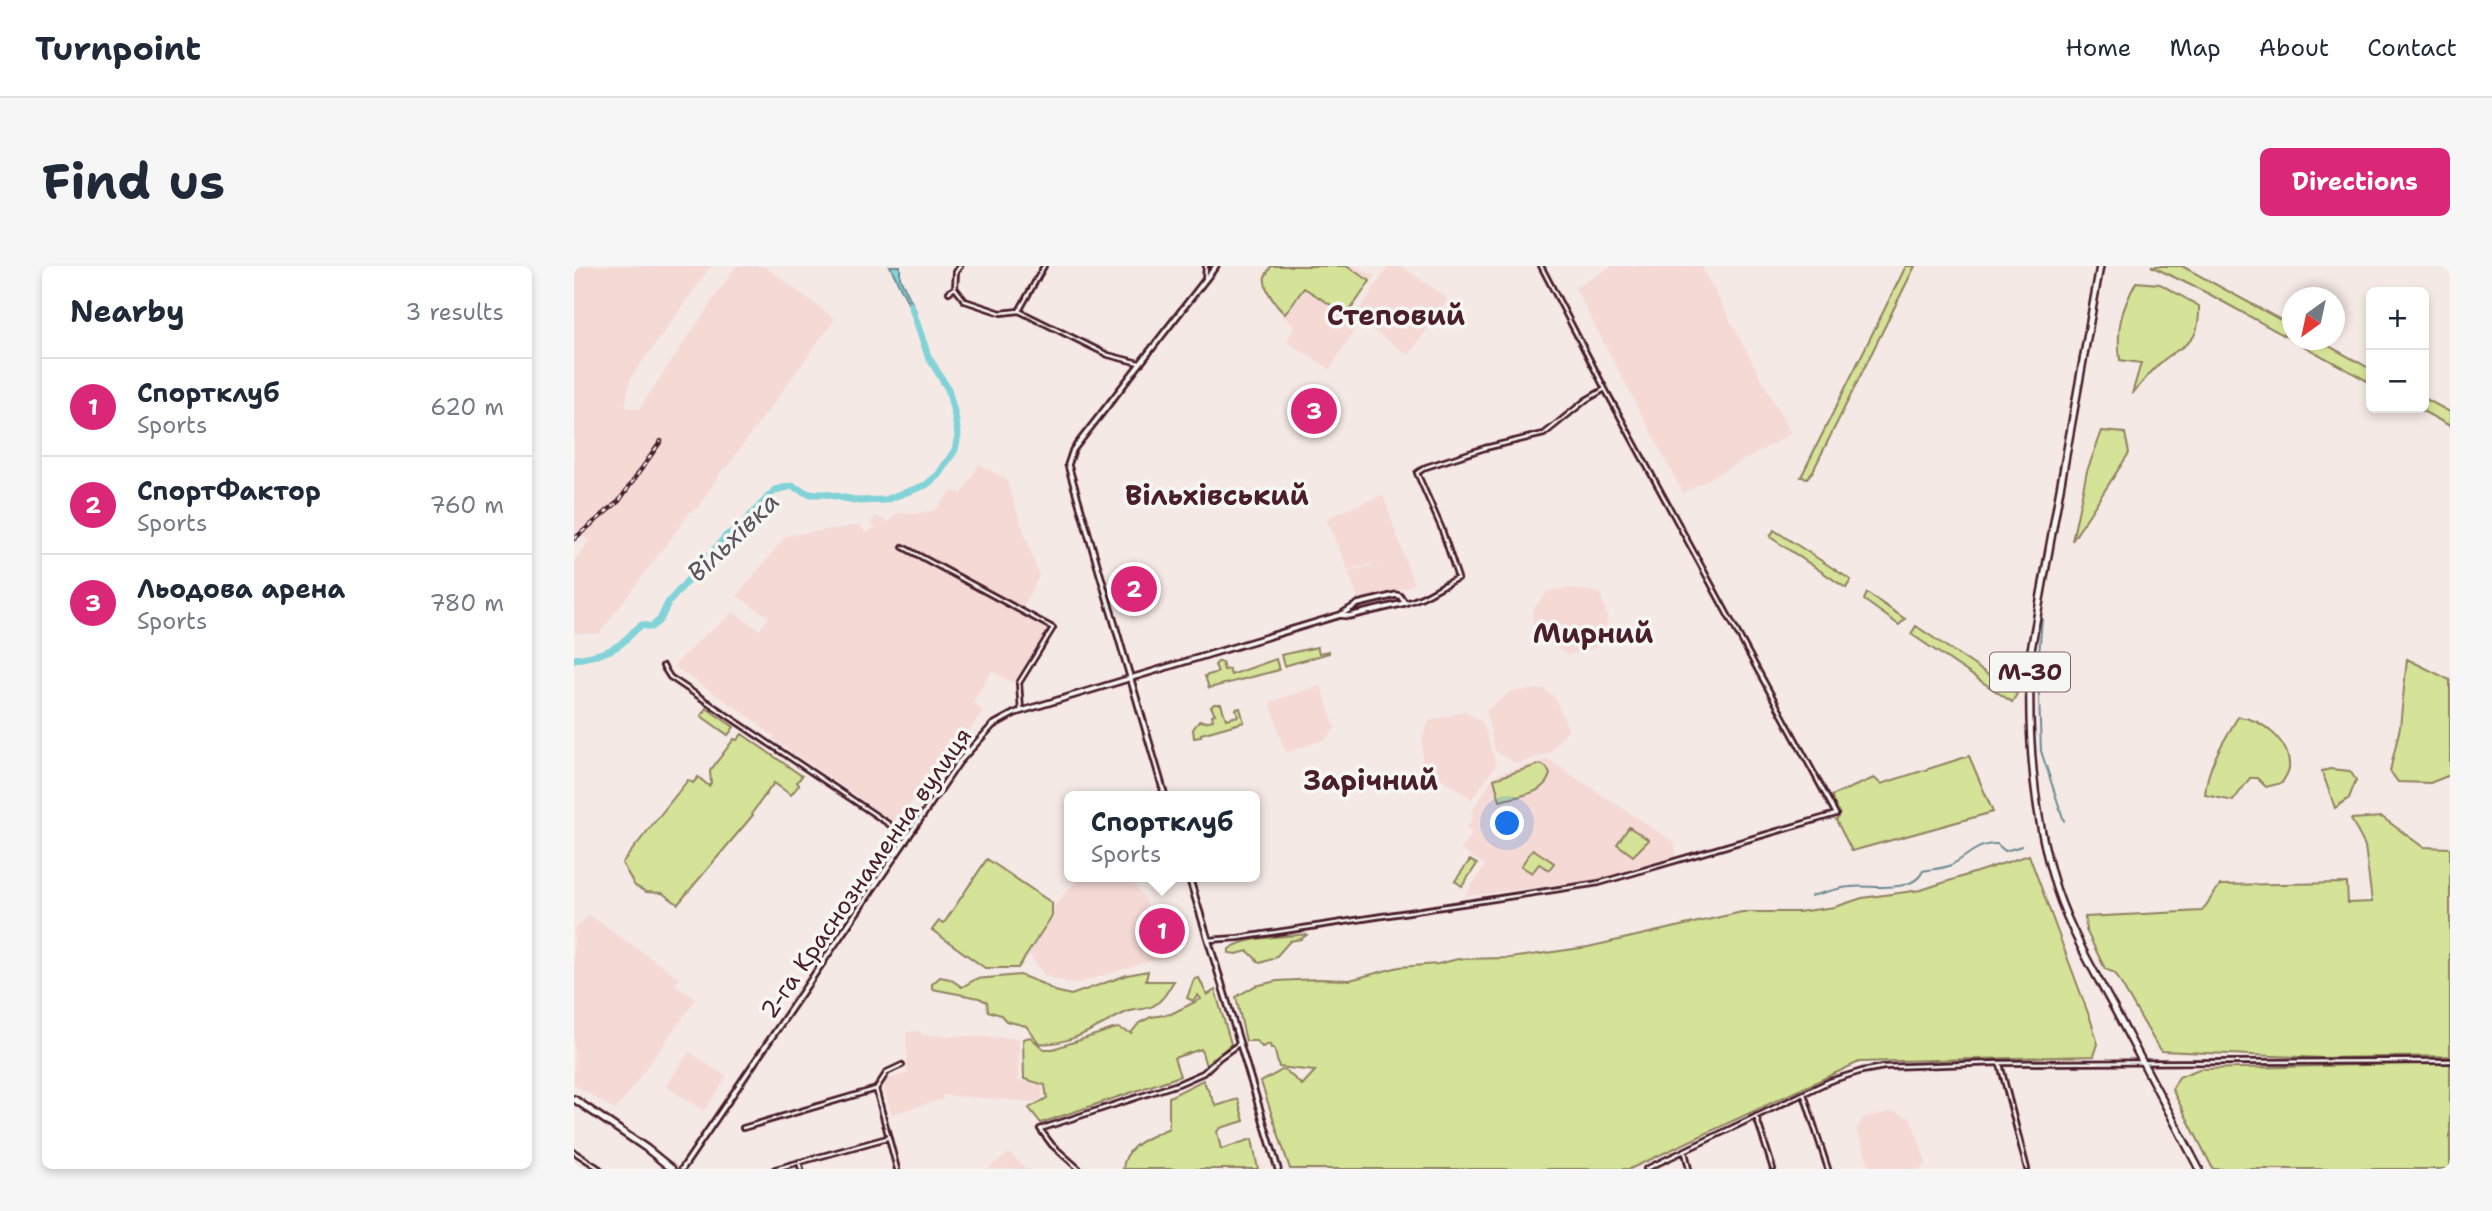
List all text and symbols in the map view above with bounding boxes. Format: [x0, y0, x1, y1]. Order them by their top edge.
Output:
text: Turnpoint [35, 26, 201, 71]
text: Home [2065, 32, 2131, 64]
text: Map [2169, 32, 2221, 64]
text: About [2259, 32, 2329, 64]
text: Contact [2367, 32, 2457, 64]
button: Directions [2260, 148, 2450, 216]
text: Find us [42, 149, 225, 215]
north arrow [2282, 287, 2345, 350]
map controls [2366, 287, 2429, 413]
button: + [2366, 287, 2429, 350]
text: Nearby [70, 291, 185, 332]
district label: Степовий [1327, 296, 1465, 334]
text: 3 results [405, 297, 504, 327]
button: − [2366, 350, 2429, 413]
text: Спортклуб [137, 375, 279, 410]
pin: 3 [1291, 385, 1337, 437]
text: 1 [88, 392, 98, 422]
text: 620 m [430, 392, 504, 422]
text: Sports [137, 410, 208, 440]
text: СпортФактор [137, 473, 321, 508]
district label: Вільхівський [1125, 476, 1309, 514]
water label: Вільхівка [679, 484, 786, 589]
text: 2 [85, 490, 101, 520]
text: 760 m [430, 490, 504, 520]
text: Sports [137, 508, 208, 538]
pin: 2 [1111, 563, 1157, 615]
text: Льодова арена [137, 571, 345, 606]
text: 3 [85, 588, 101, 618]
text: 780 m [429, 588, 504, 618]
text: Sports [137, 606, 208, 636]
district label: Мирний [1533, 614, 1653, 652]
road number: М-30 [1990, 652, 2070, 692]
street label: 2-га Краснознаменна вулиця [753, 721, 979, 1025]
district label: Зарічний [1304, 761, 1438, 799]
popup [1064, 791, 1260, 882]
text: Спортклуб [1091, 804, 1233, 839]
your location [1490, 806, 1524, 840]
text: Sports [1091, 839, 1161, 869]
pin: 1 [1139, 905, 1185, 957]

